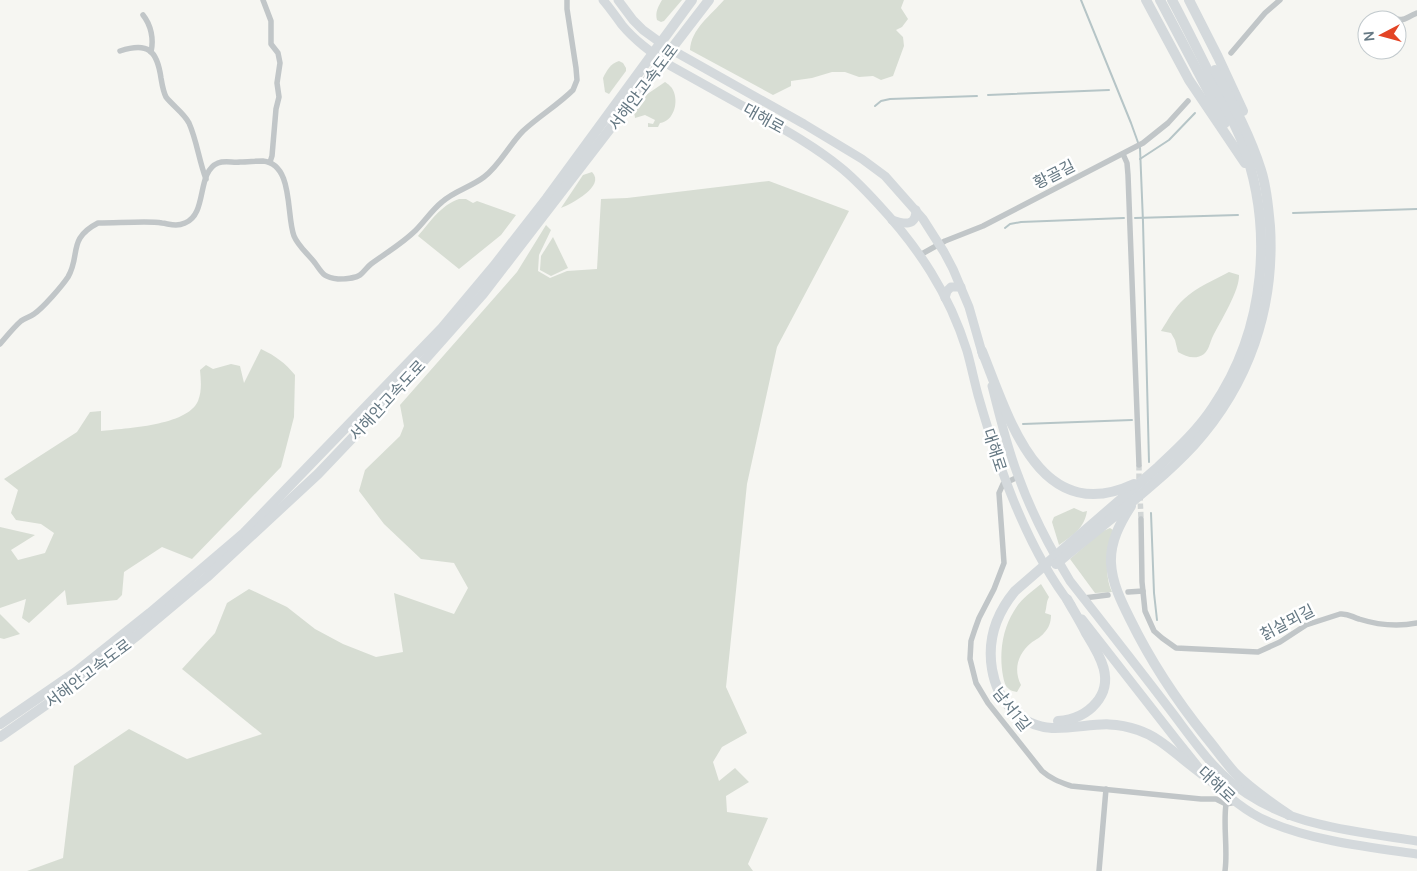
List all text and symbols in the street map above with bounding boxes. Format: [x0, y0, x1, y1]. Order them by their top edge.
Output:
north arrow [1357, 10, 1407, 60]
text: N [1359, 30, 1379, 42]
street label: 서해안고속도로 [603, 39, 683, 135]
street label: 대해로 [739, 98, 789, 138]
street label: 황골길 [1029, 154, 1079, 194]
street label: 서해안고속도로 [344, 355, 430, 445]
street label: 대해로 [978, 426, 1012, 475]
street label: 칡살뫼길 [1256, 599, 1318, 645]
street label: 서해안고속도로 [40, 633, 136, 713]
street label: 남서1길 [988, 682, 1036, 736]
street label: 대해로 [1193, 761, 1241, 807]

